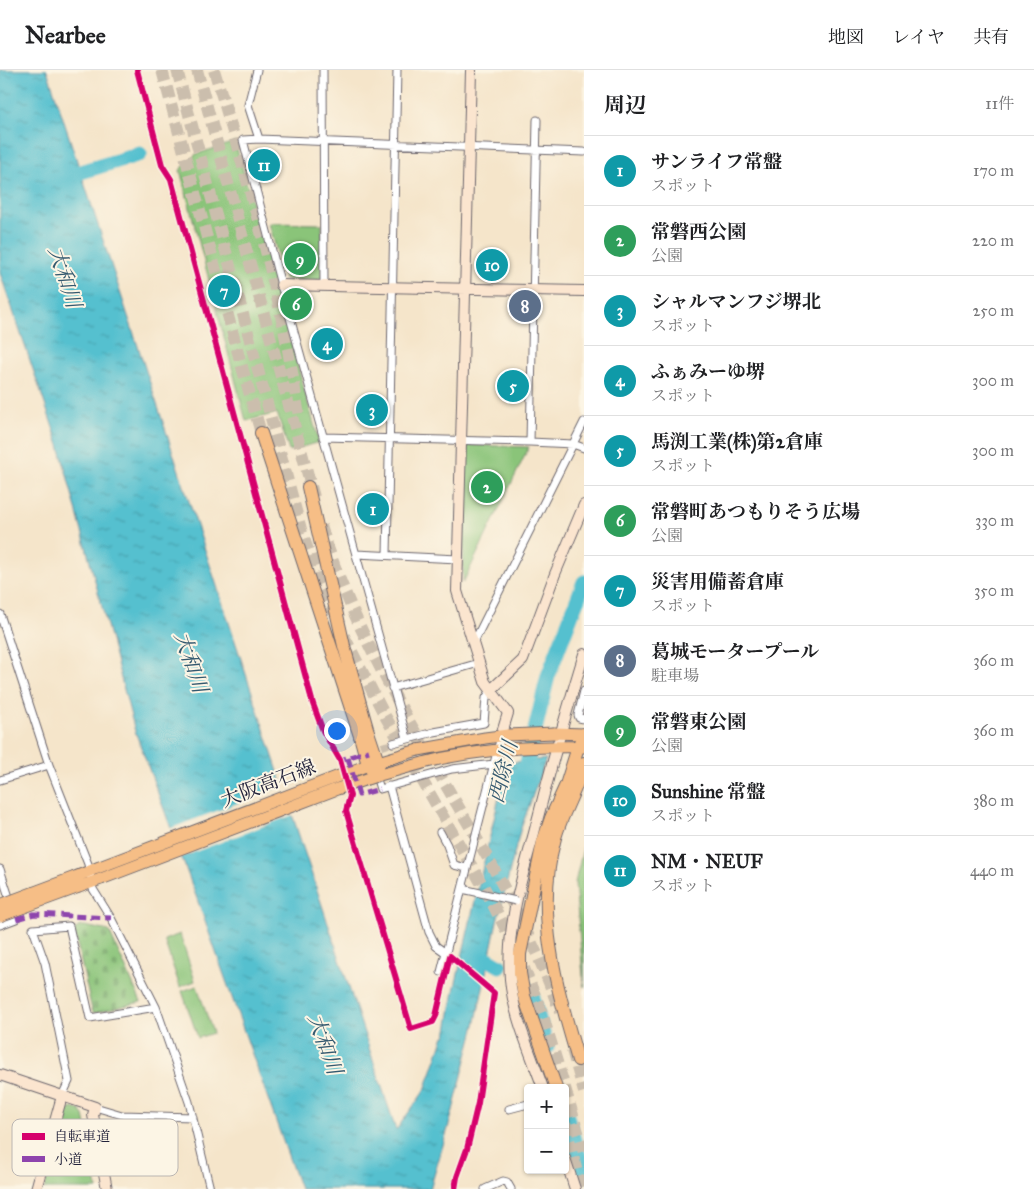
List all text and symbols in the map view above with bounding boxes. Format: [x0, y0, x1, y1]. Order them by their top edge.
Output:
text: Nearbee [25, 20, 106, 50]
text: 地図 [828, 26, 864, 48]
text: レイヤ [892, 26, 945, 48]
text: 共有 [973, 26, 1009, 48]
text: 周辺 [604, 92, 646, 118]
text: 11件 [985, 94, 1014, 113]
pin: 11 [248, 146, 280, 184]
text: サンライフ常盤 [651, 150, 782, 173]
text: 1 [617, 161, 623, 180]
text: 170 m [973, 161, 1014, 180]
text: スポット [651, 176, 715, 195]
text: 常磐西公園 [651, 220, 746, 243]
text: 2 [616, 231, 624, 250]
text: 220 m [972, 231, 1014, 250]
pin: 9 [284, 240, 316, 278]
water label: 大和川 [43, 243, 88, 313]
pin: 10 [476, 246, 508, 284]
text: 公園 [651, 246, 683, 265]
pin: 7 [208, 272, 240, 310]
pin: 6 [280, 285, 312, 323]
pin: 8 [509, 287, 541, 325]
text: シャルマンフジ堺北 [651, 290, 821, 313]
text: 3 [617, 301, 623, 320]
text: 250 m [973, 301, 1014, 320]
text: スポット [651, 316, 715, 335]
pin: 4 [311, 325, 343, 363]
text: ふぁみーゆ堺 [651, 360, 765, 383]
pin: 5 [497, 367, 529, 405]
text: 4 [616, 371, 624, 390]
text: 300 m [972, 371, 1014, 390]
text: スポット [651, 386, 715, 405]
pin: 3 [356, 391, 388, 429]
text: 馬渕工業(株)第2倉庫 [651, 430, 823, 453]
text: 5 [616, 441, 624, 460]
text: 300 m [972, 441, 1014, 460]
text: スポット [651, 456, 715, 475]
pin: 2 [471, 468, 503, 506]
pin: 1 [357, 490, 389, 528]
text: 常磐町あつもりそう広場 [651, 500, 860, 523]
text: 6 [616, 511, 624, 530]
text: 330 m [975, 511, 1014, 530]
text: 公園 [651, 526, 683, 545]
text: 災害用備蓄倉庫 [651, 570, 784, 593]
text: 7 [616, 581, 624, 600]
text: 350 m [974, 581, 1014, 600]
text: スポット [651, 596, 715, 615]
water label: 大和川 [168, 628, 214, 698]
text: 葛城モータープール [651, 640, 819, 663]
text: 8 [616, 651, 624, 670]
text: 360 m [973, 651, 1014, 670]
text: 駐車場 [651, 666, 699, 685]
text: 常磐東公園 [651, 710, 746, 733]
your location [324, 718, 350, 744]
text: 9 [616, 721, 624, 740]
text: 360 m [973, 721, 1014, 740]
water label: 西除川 [483, 736, 524, 806]
text: 公園 [651, 736, 683, 755]
street label: 大阪高石線 [217, 754, 319, 812]
text: Sunshine 常盤 [651, 780, 765, 803]
text: 10 [612, 791, 628, 810]
text: 380 m [973, 791, 1014, 810]
text: スポット [651, 806, 715, 825]
text: NM・NEUF [651, 850, 763, 873]
text: 11 [614, 861, 626, 880]
text: 440 m [970, 861, 1014, 880]
text: スポット [651, 876, 715, 895]
water label: 大和川 [302, 1010, 349, 1080]
map controls [524, 1084, 569, 1174]
button: + [524, 1084, 569, 1129]
legend [12, 1119, 178, 1176]
text: 自転車道 [54, 1128, 110, 1145]
button: − [524, 1129, 569, 1174]
text: 小道 [54, 1151, 82, 1168]

